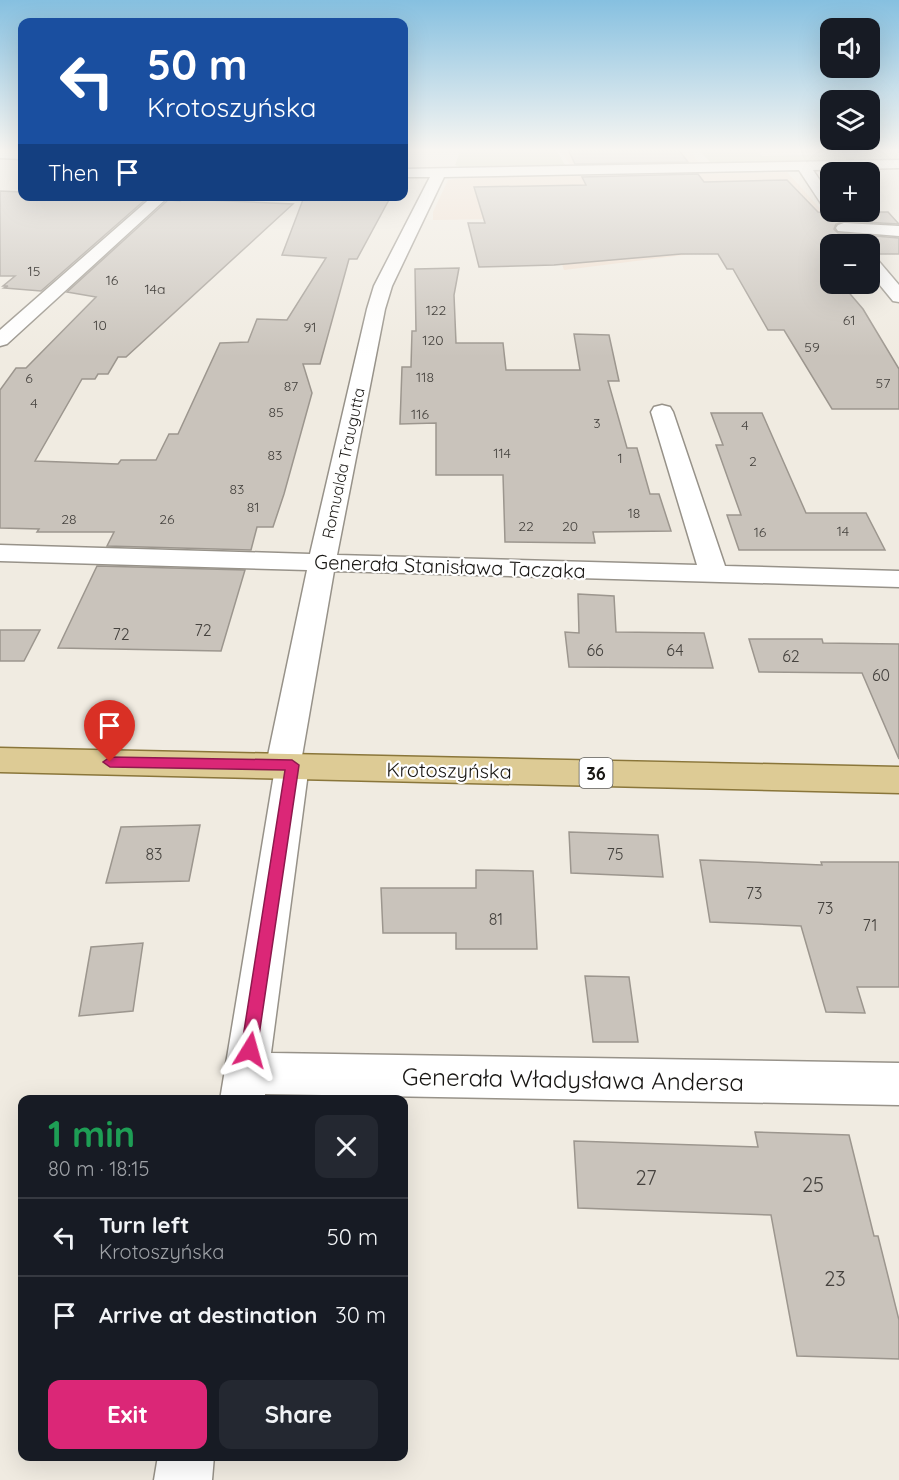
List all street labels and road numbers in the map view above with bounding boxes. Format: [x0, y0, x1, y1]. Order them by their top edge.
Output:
street label: Romualda Traugutta [317, 386, 369, 540]
street label: Generała Stanisława Taczaka [314, 549, 586, 583]
street label: Krotoszyńska [386, 756, 512, 784]
road number: 36 [580, 758, 612, 788]
street label: Generała Władysława Andersa [402, 1061, 744, 1097]

